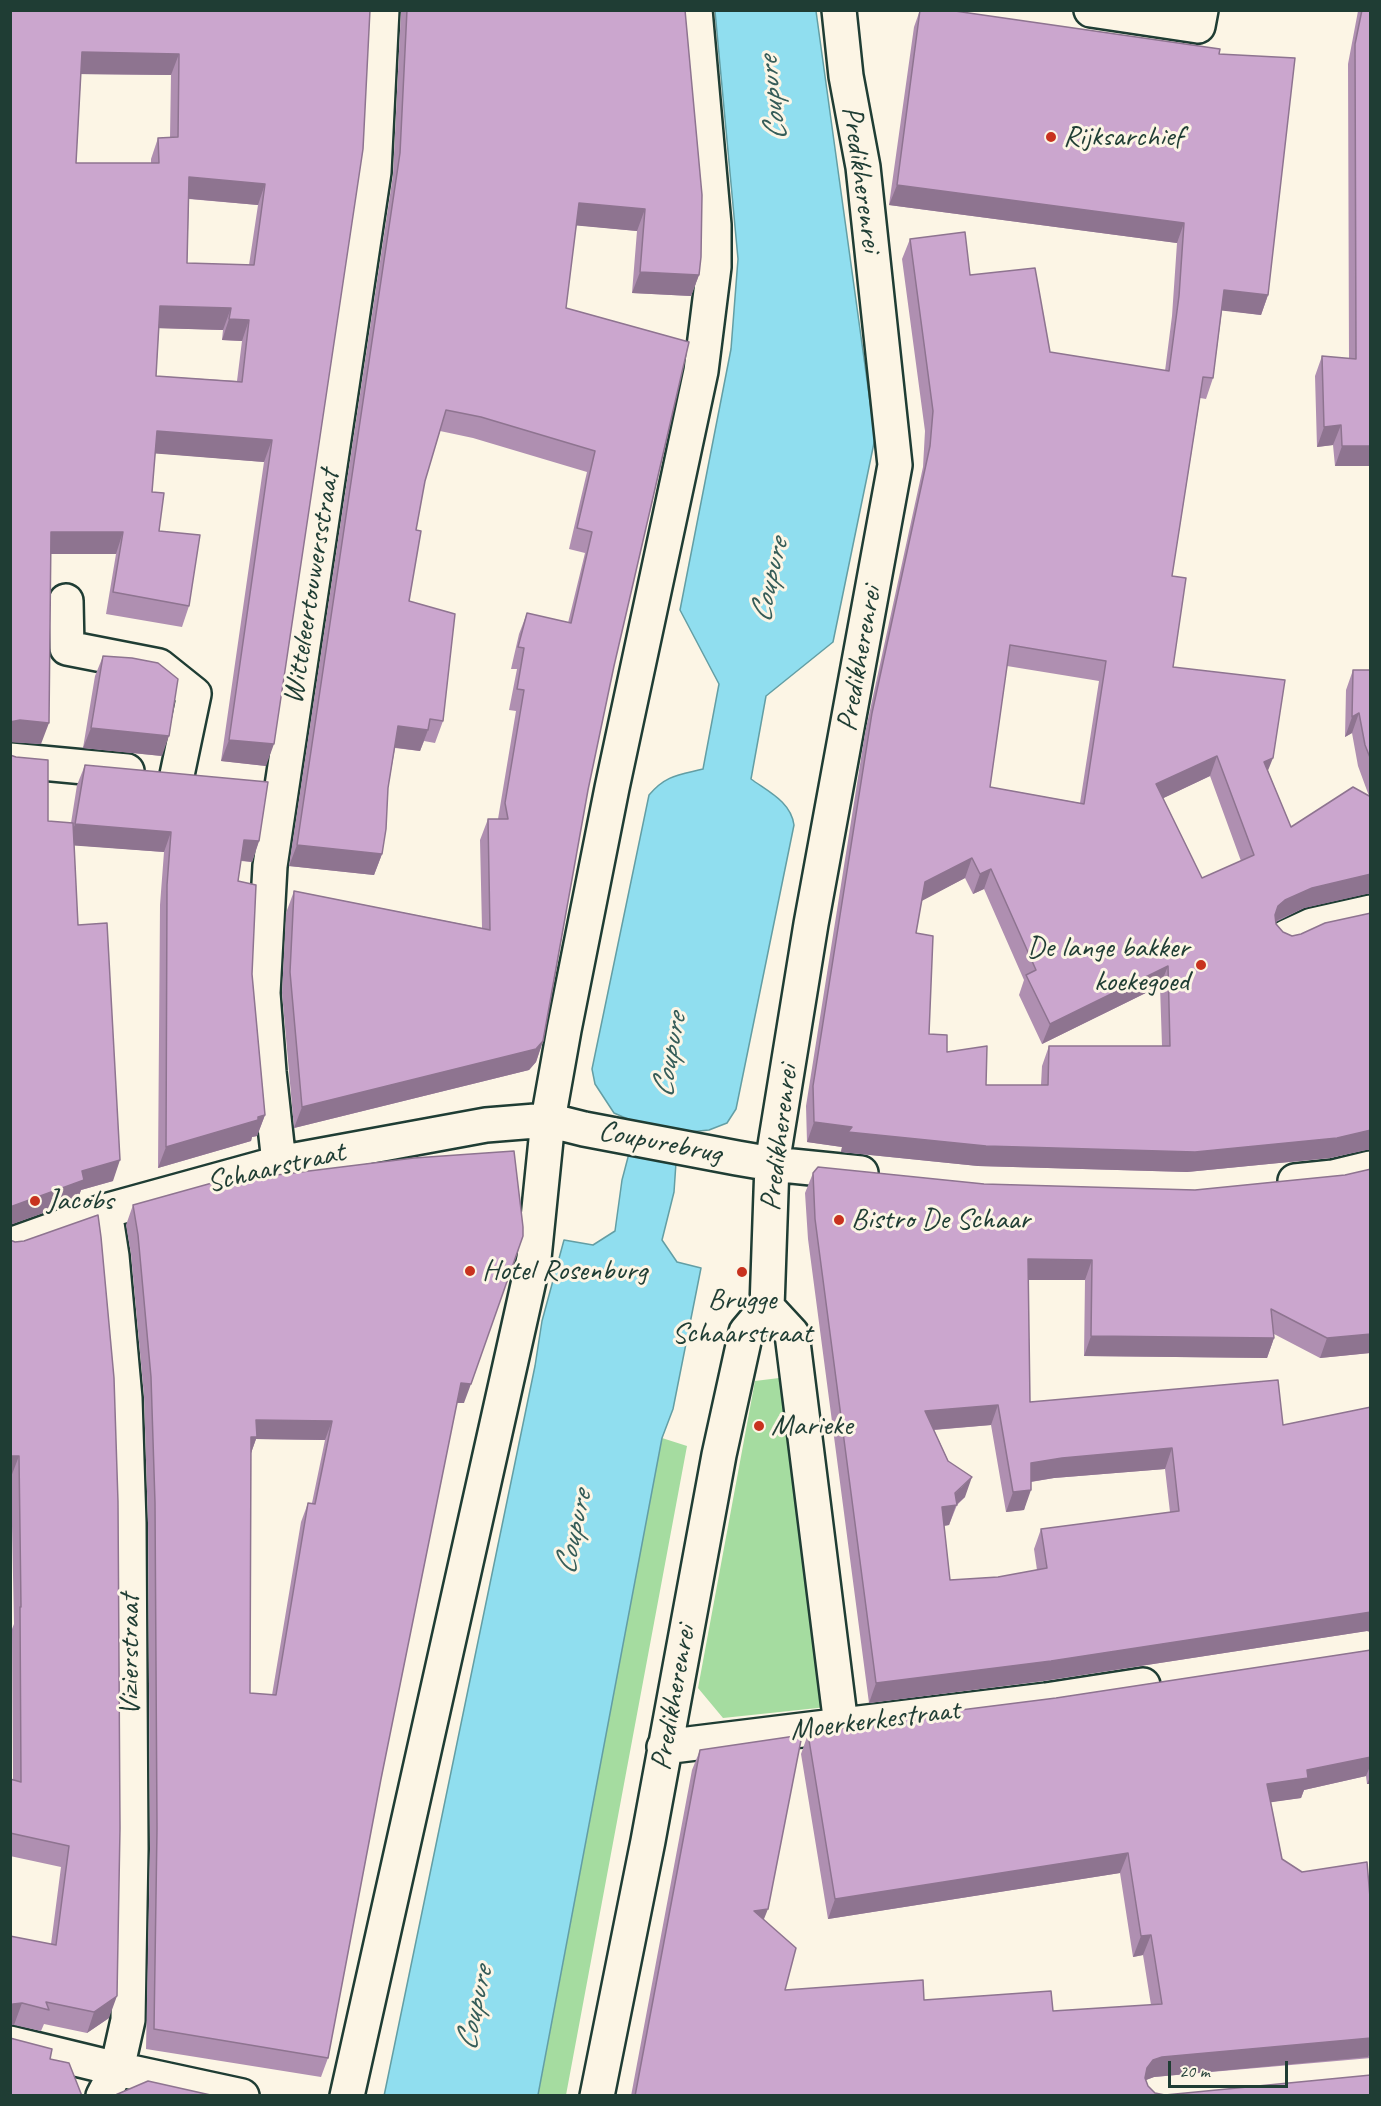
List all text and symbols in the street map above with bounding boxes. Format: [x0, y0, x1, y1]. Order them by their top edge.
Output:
water label: Coupure [750, 55, 796, 143]
street label: Predikherenrei [833, 104, 889, 254]
place label: Rijksarchief [1063, 119, 1183, 155]
marker: Rijksarchief [1044, 130, 1058, 144]
street label: Witteleertouwersstraat [276, 468, 348, 706]
water label: Coupure [742, 536, 798, 626]
street label: Predikherenrei [830, 584, 890, 734]
place label: De lange bakker koekegoed [1027, 930, 1189, 1000]
marker: De lange bakker koekegoed [1194, 958, 1208, 972]
water label: Coupure [644, 1011, 696, 1101]
street label: Predikherenrei [753, 1063, 807, 1213]
street label: Coupurebrug [595, 1113, 725, 1173]
street label: Schaarstraat [204, 1135, 348, 1201]
place label: Jacobs [47, 1183, 114, 1219]
marker: Jacobs [28, 1194, 42, 1208]
place label: Bistro De Schaar [851, 1202, 1030, 1238]
marker: Bistro De Schaar [832, 1213, 846, 1227]
place label: Hotel Rosenburg [482, 1253, 647, 1289]
marker: Hotel Rosenburg [463, 1264, 477, 1278]
marker: Brugge Schaarstraat [735, 1265, 749, 1279]
place label: Brugge Schaarstraat [672, 1282, 812, 1352]
place label: Marieke [771, 1408, 853, 1444]
marker: Marieke [752, 1419, 766, 1433]
water label: Coupure [546, 1488, 602, 1578]
street label: Vizierstraat [112, 1594, 148, 1716]
street label: Predikherenrei [644, 1623, 704, 1773]
street label: Moerkerkestraat [788, 1693, 962, 1749]
water label: Coupure [447, 1964, 503, 2054]
scale bar [1171, 2049, 1291, 2087]
text: 20 m [1179, 2060, 1210, 2082]

